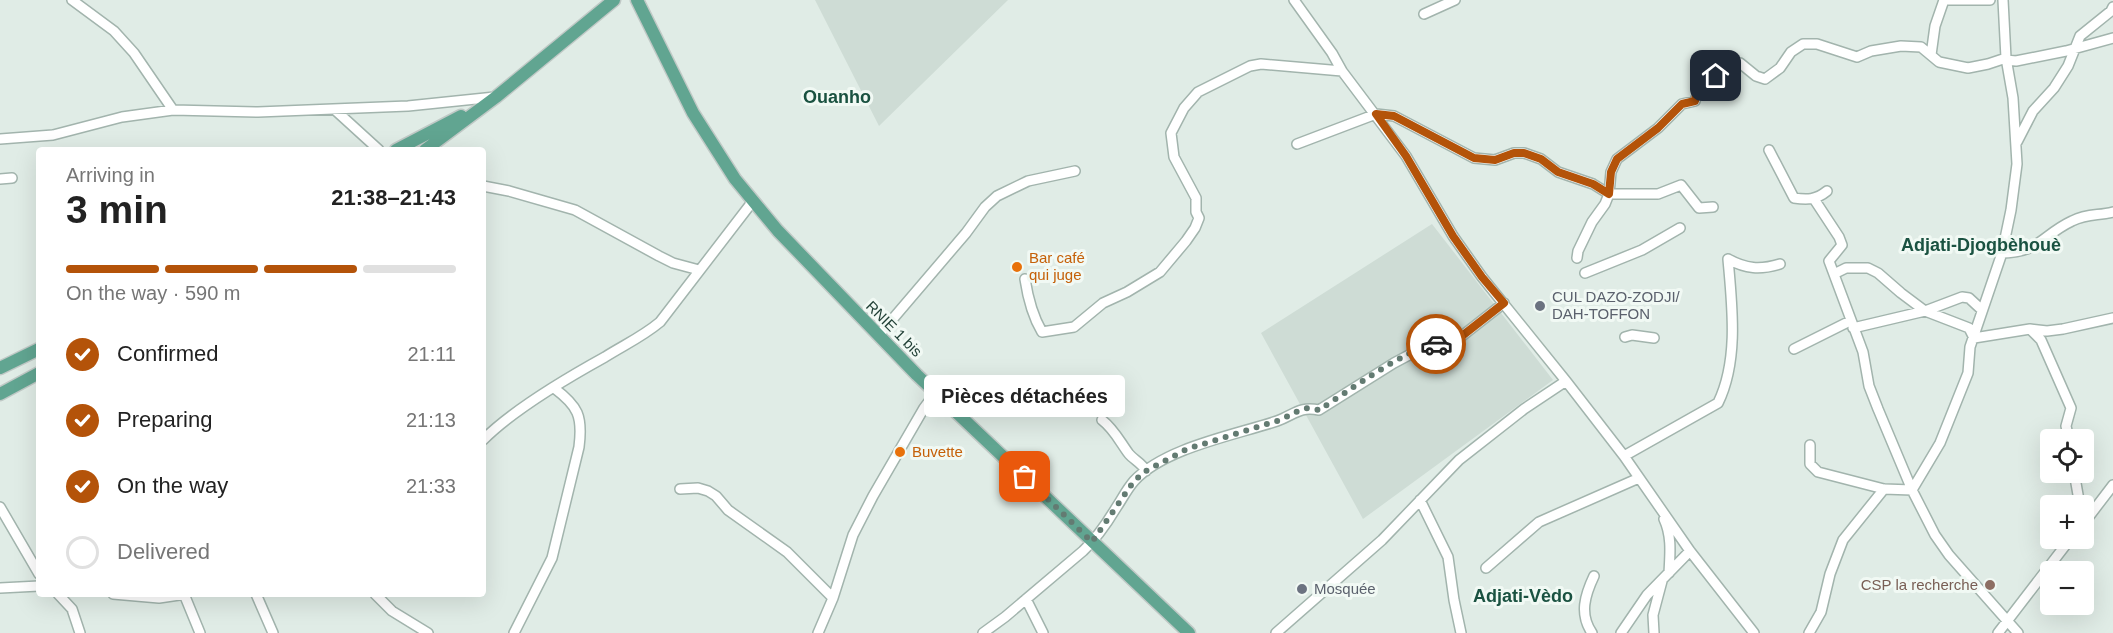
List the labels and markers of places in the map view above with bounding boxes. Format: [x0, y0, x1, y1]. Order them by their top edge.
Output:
pin [1690, 50, 1741, 101]
place label: Bar café qui juge [1029, 249, 1085, 283]
marker: Bar café qui juge [1010, 260, 1024, 274]
place label: CUL DAZO-ZODJI/ DAH-TOFFON [1552, 288, 1681, 322]
marker: CUL DAZO-ZODJI/ DAH-TOFFON [1533, 299, 1547, 313]
callout: Pièces détachées [924, 375, 1126, 417]
place label: Buvette [912, 443, 963, 460]
marker: Buvette [893, 445, 907, 459]
pin [999, 451, 1050, 502]
place label: CSP la recherche [1861, 576, 1978, 593]
marker: CSP la recherche [1983, 578, 1997, 592]
place label: Mosquée [1314, 580, 1376, 597]
marker: Mosquée [1295, 582, 1309, 596]

